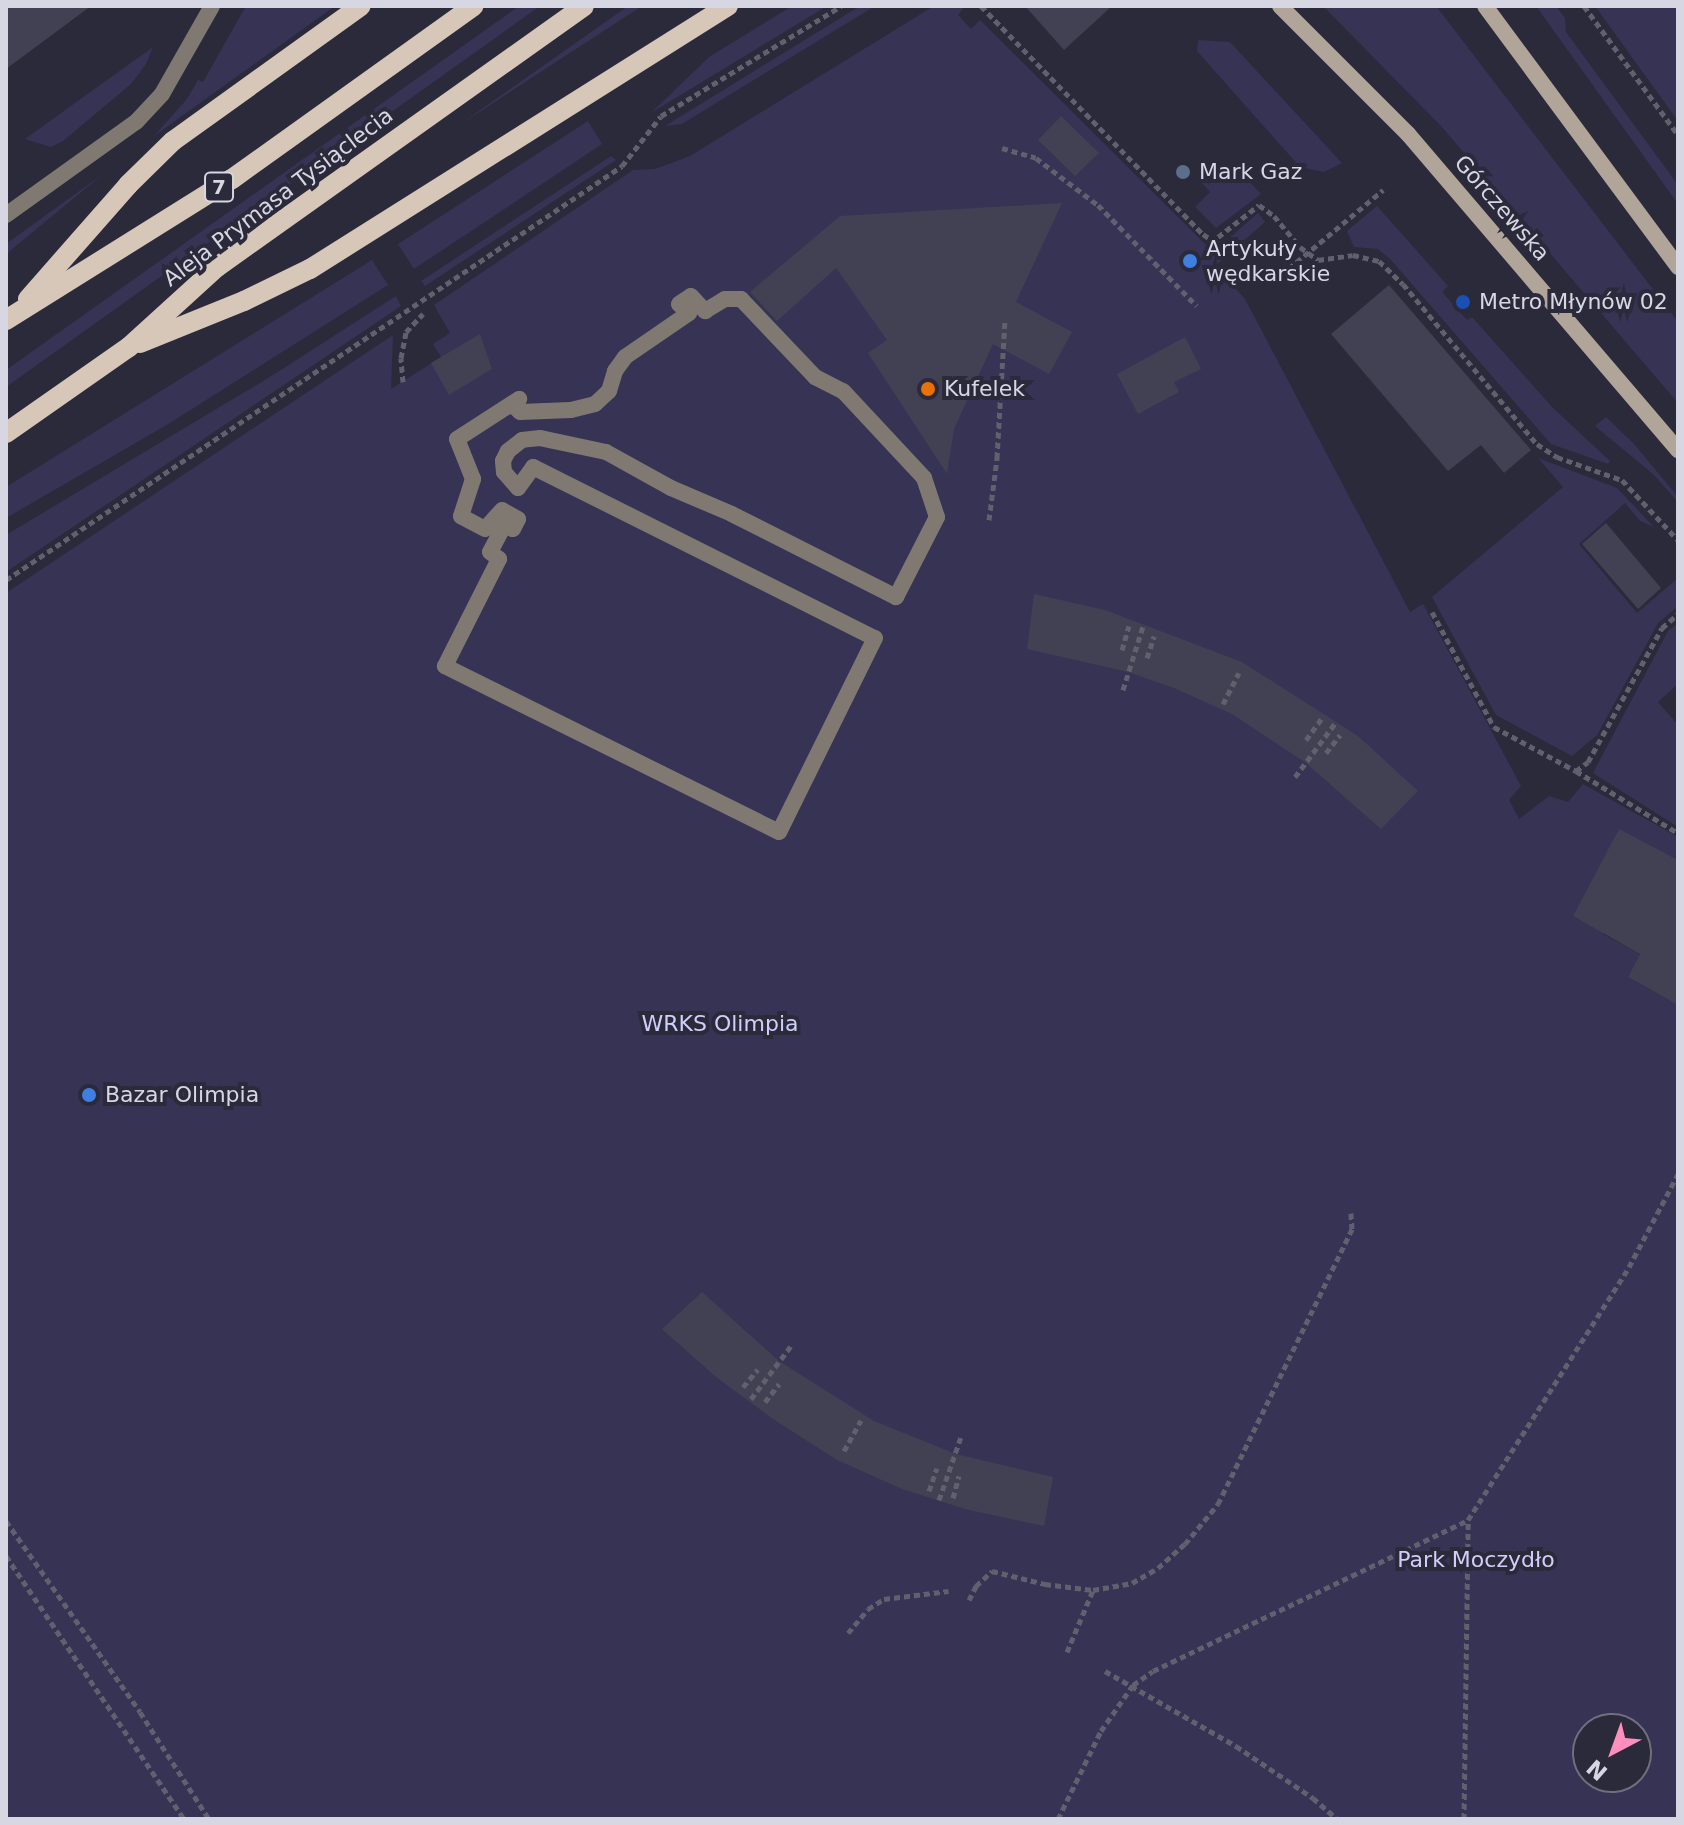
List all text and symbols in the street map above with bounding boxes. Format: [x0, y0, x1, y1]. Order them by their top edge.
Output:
street label: Aleja Prymasa Tysiąclecia [158, 102, 398, 292]
street label: Górczewska [1449, 150, 1555, 266]
place label: Mark Gaz [1199, 159, 1302, 185]
marker: Mark Gaz [1174, 163, 1192, 181]
road number: 7 [203, 171, 235, 203]
place label: Artykuły wędkarskie [1206, 235, 1330, 286]
marker: Artykuły wędkarskie [1181, 252, 1199, 270]
place label: Metro Młynów 02 [1479, 289, 1668, 315]
marker: Metro Młynów 02 [1454, 293, 1472, 311]
place label: Kufelek [944, 376, 1025, 402]
marker: Kufelek [919, 380, 937, 398]
park label: WRKS Olimpia [642, 1011, 798, 1037]
place label: Bazar Olimpia [105, 1082, 259, 1108]
marker: Bazar Olimpia [80, 1086, 98, 1104]
park label: Park Moczydło [1397, 1547, 1555, 1573]
north arrow [1572, 1713, 1652, 1793]
text: N [1582, 1755, 1612, 1785]

